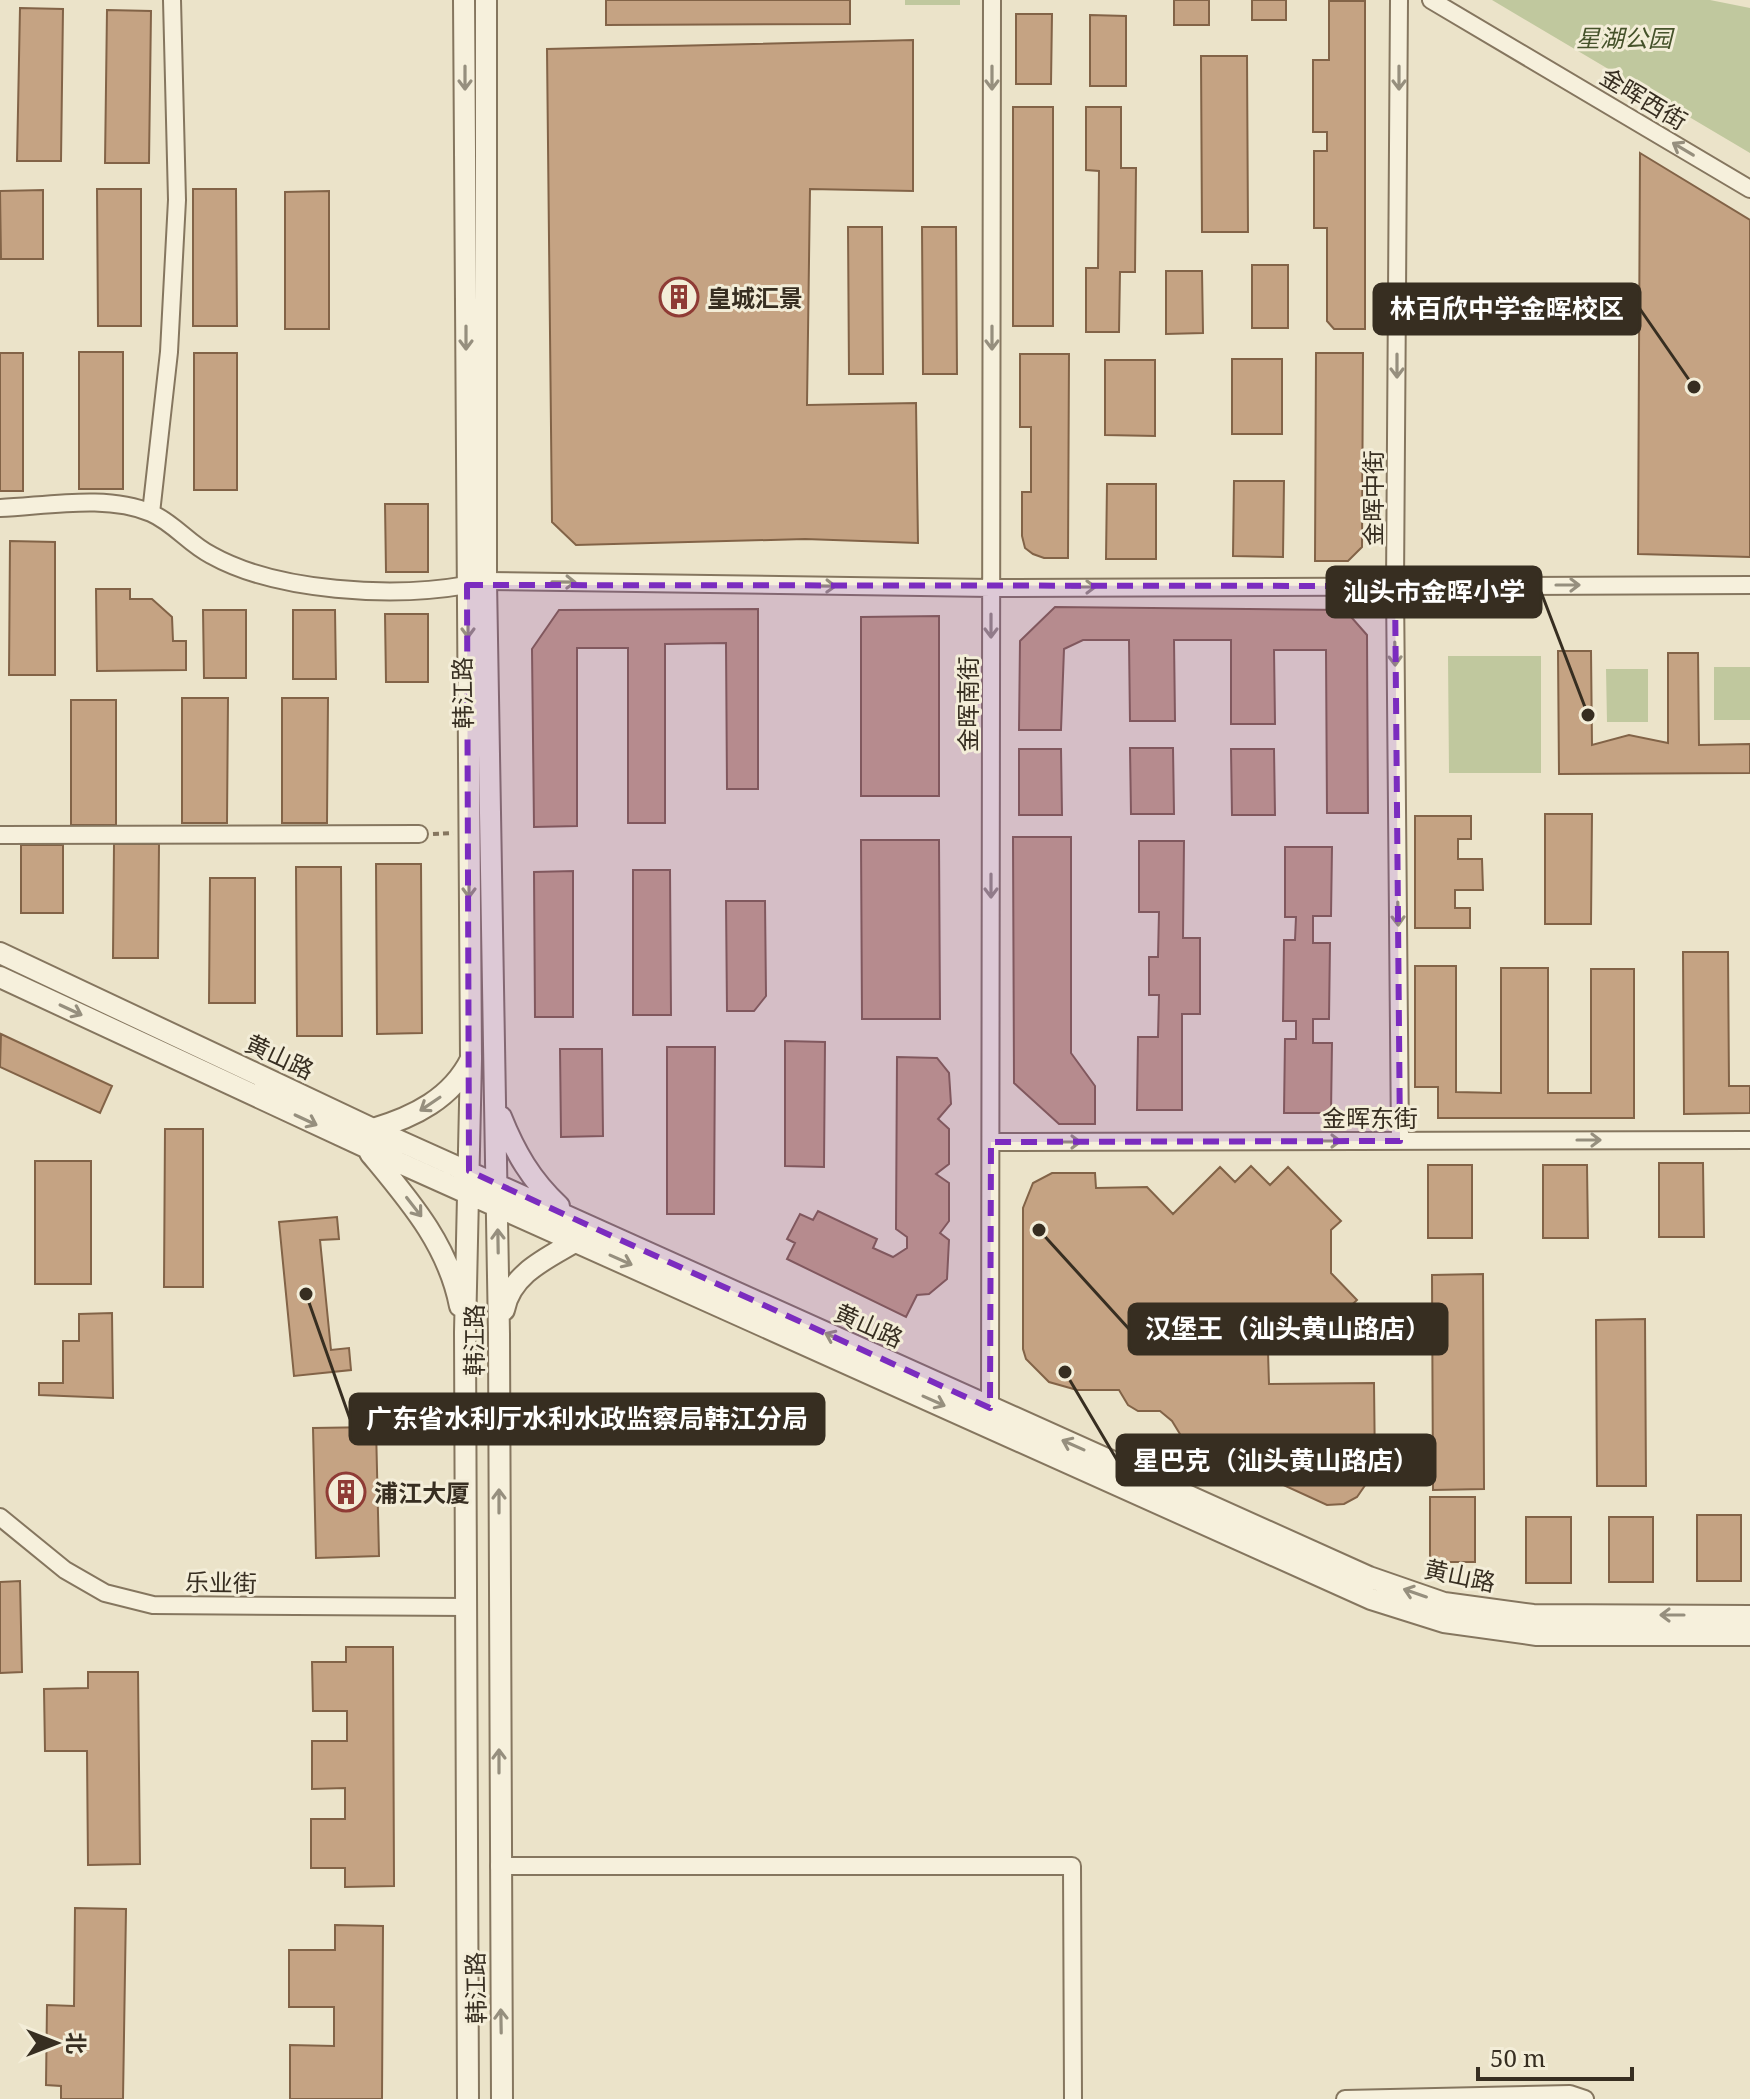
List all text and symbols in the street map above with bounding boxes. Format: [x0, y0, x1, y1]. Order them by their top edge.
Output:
park label: 星湖公园 [1576, 21, 1675, 54]
street label: 金晖西街 [1594, 59, 1694, 137]
one-way arrow [457, 64, 473, 91]
one-way arrow [984, 64, 1000, 91]
one-way arrow [1391, 64, 1407, 91]
one-way arrow [1672, 141, 1695, 157]
building icon: 皇城汇景 [658, 276, 700, 318]
place label: 皇城汇景 [707, 281, 803, 314]
callout: 林百欣中学金晖校区 [1374, 284, 1640, 334]
text: 林百欣中学金晖校区 [1390, 290, 1624, 326]
one-way arrow [458, 324, 474, 351]
one-way arrow [984, 324, 1000, 351]
one-way arrow [1389, 352, 1404, 379]
street label: 金晖中街 [1356, 450, 1389, 546]
callout: 汕头市金晖小学 [1327, 567, 1541, 617]
text: 汕头市金晖小学 [1343, 573, 1525, 609]
one-way arrow [550, 575, 577, 590]
one-way arrow [1554, 577, 1581, 593]
one-way arrow [810, 578, 837, 593]
one-way arrow [1070, 579, 1097, 595]
one-way arrow [460, 612, 475, 639]
one-way arrow [983, 612, 999, 639]
one-way arrow [1388, 640, 1403, 667]
street label: 金晖南街 [951, 656, 984, 752]
street label: 韩江路 [445, 657, 479, 729]
one-way arrow [462, 872, 477, 899]
one-way arrow [983, 872, 999, 899]
one-way arrow [1390, 900, 1406, 927]
one-way arrow [58, 1003, 82, 1018]
street label: 黄山路 [240, 1026, 320, 1086]
one-way arrow [419, 1096, 441, 1112]
street label: 金晖东街 [1322, 1101, 1418, 1134]
one-way arrow [294, 1113, 318, 1128]
one-way arrow [1575, 1132, 1602, 1148]
one-way arrow [1315, 1133, 1342, 1149]
one-way arrow [1055, 1134, 1082, 1150]
one-way arrow [406, 1196, 423, 1217]
one-way arrow [490, 1228, 506, 1255]
one-way arrow [608, 1253, 632, 1268]
street label: 黄山路 [829, 1295, 909, 1355]
street label: 韩江路 [457, 1304, 490, 1376]
callout: 汉堡王（汕头黄山路店） [1129, 1304, 1447, 1354]
text: 汉堡王（汕头黄山路店） [1145, 1310, 1431, 1346]
one-way arrow [825, 1330, 849, 1345]
callout: 广东省水利厅水利水政监察局韩江分局 [350, 1394, 824, 1444]
one-way arrow [921, 1395, 946, 1410]
text: 广东省水利厅水利水政监察局韩江分局 [366, 1400, 808, 1436]
callout: 星巴克（汕头黄山路店） [1117, 1435, 1435, 1485]
one-way arrow [1062, 1437, 1086, 1452]
text: 星巴克（汕头黄山路店） [1133, 1442, 1419, 1478]
building icon: 浦江大厦 [325, 1471, 367, 1513]
place label: 浦江大厦 [374, 1476, 470, 1509]
one-way arrow [491, 1488, 507, 1515]
street label: 黄山路 [1421, 1551, 1499, 1599]
street label: 乐业街 [185, 1565, 257, 1599]
one-way arrow [1402, 1584, 1427, 1599]
one-way arrow [1659, 1608, 1686, 1623]
one-way arrow [491, 1748, 507, 1775]
street label: 韩江路 [458, 1952, 492, 2024]
north arrow [16, 2003, 96, 2083]
one-way arrow [493, 2008, 509, 2035]
scale bar [1478, 2031, 1632, 2081]
text: 北 [62, 2032, 92, 2054]
text: 50 m [1490, 2041, 1546, 2074]

